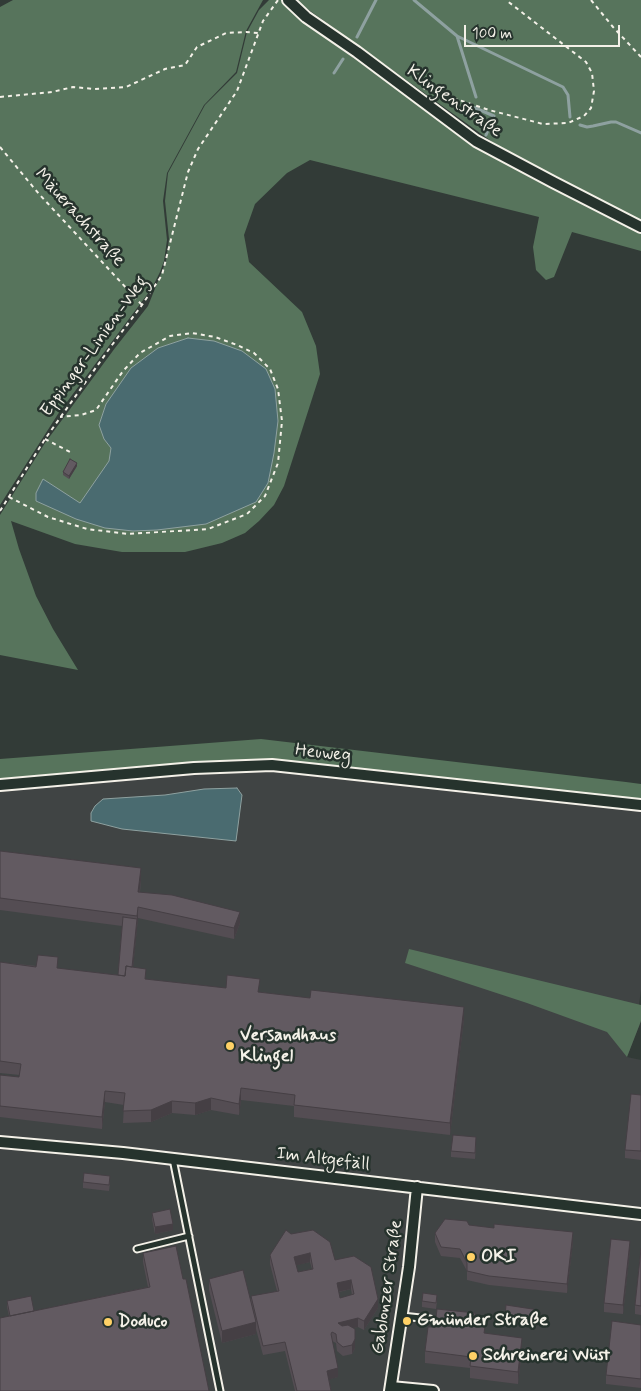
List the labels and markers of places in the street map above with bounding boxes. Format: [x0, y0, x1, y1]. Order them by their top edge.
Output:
place label: Versandhaus Klingel [240, 1025, 336, 1068]
marker: Versandhaus Klingel [224, 1040, 236, 1052]
place label: OKI [481, 1246, 516, 1268]
marker: OKI [465, 1251, 477, 1263]
place label: Gmünder Straße [417, 1310, 548, 1332]
place label: Doduco [118, 1311, 167, 1333]
marker: Gmünder Straße [401, 1315, 413, 1327]
marker: Doduco [102, 1316, 114, 1328]
place label: Schreinerei Wüst [483, 1345, 610, 1367]
marker: Schreinerei Wüst [467, 1350, 479, 1362]

